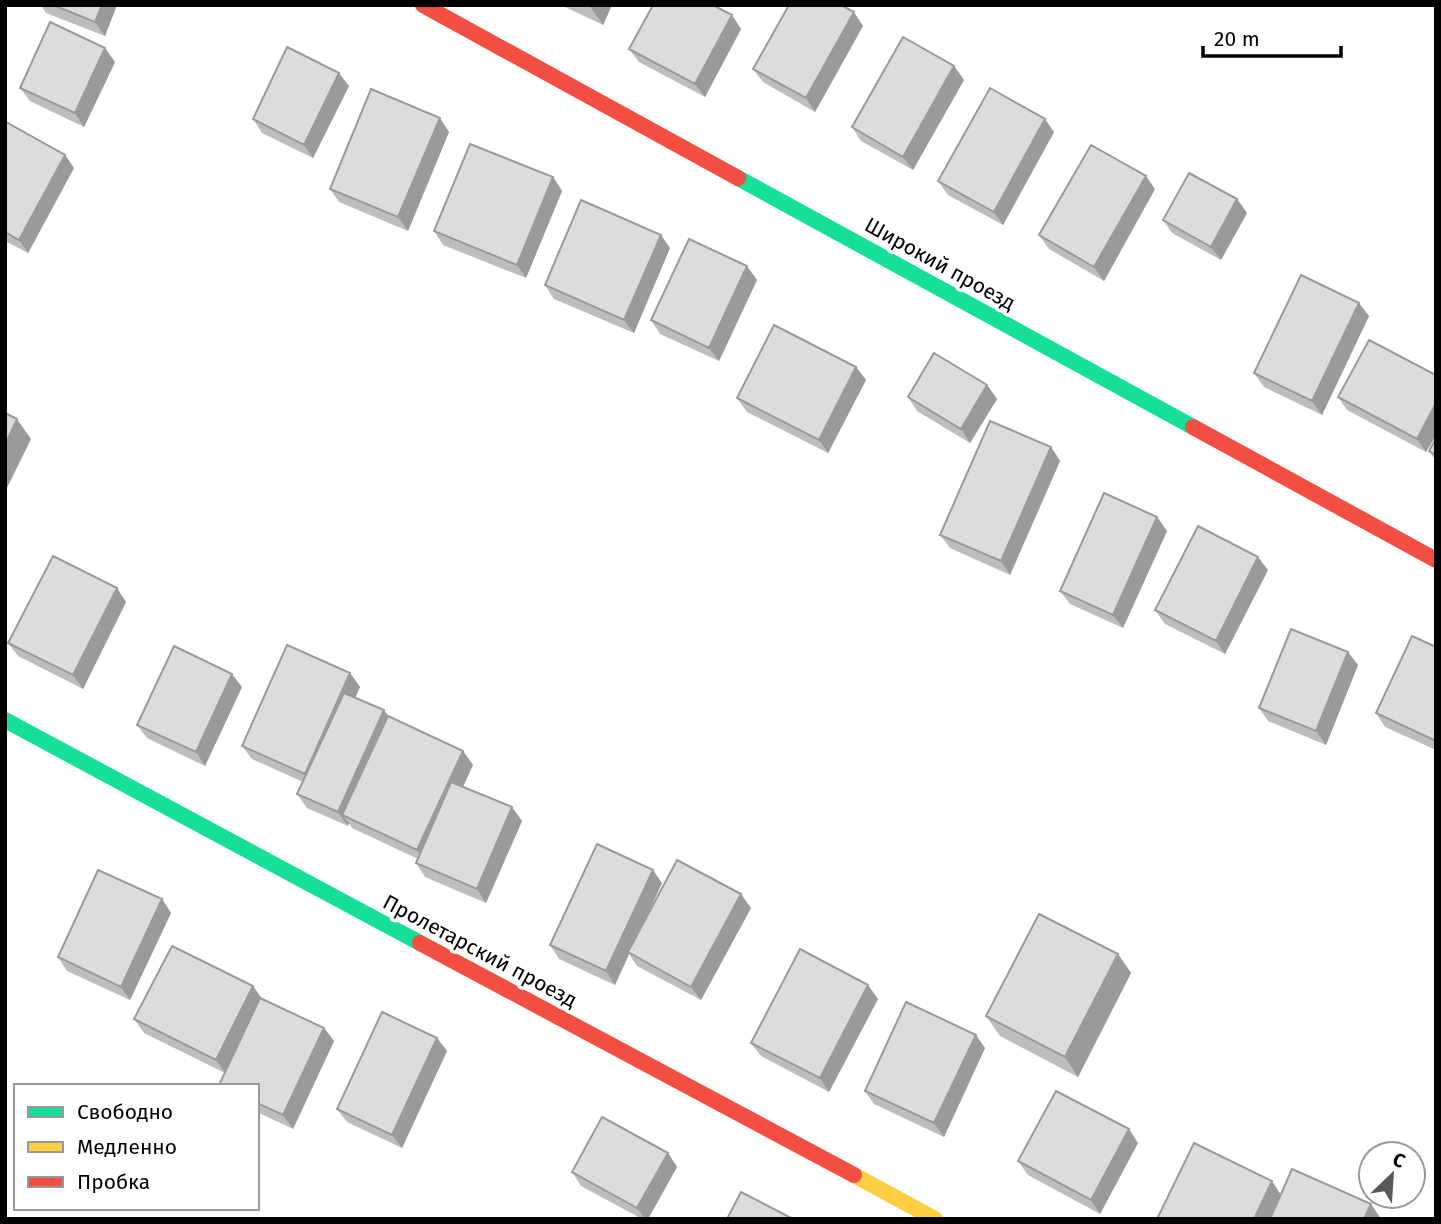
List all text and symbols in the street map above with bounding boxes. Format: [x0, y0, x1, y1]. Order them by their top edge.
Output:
scale bar [1203, 14, 1341, 58]
text: 20 m [1214, 26, 1260, 52]
street label: Широкий проезд [860, 212, 1020, 316]
street label: Пролетарский проезд [379, 889, 581, 1013]
legend [14, 1084, 259, 1210]
text: Свободно [77, 1099, 173, 1125]
text: Медленно [77, 1134, 177, 1160]
north arrow [1357, 1140, 1427, 1210]
text: С [1389, 1147, 1409, 1173]
text: Пробка [77, 1169, 150, 1195]

